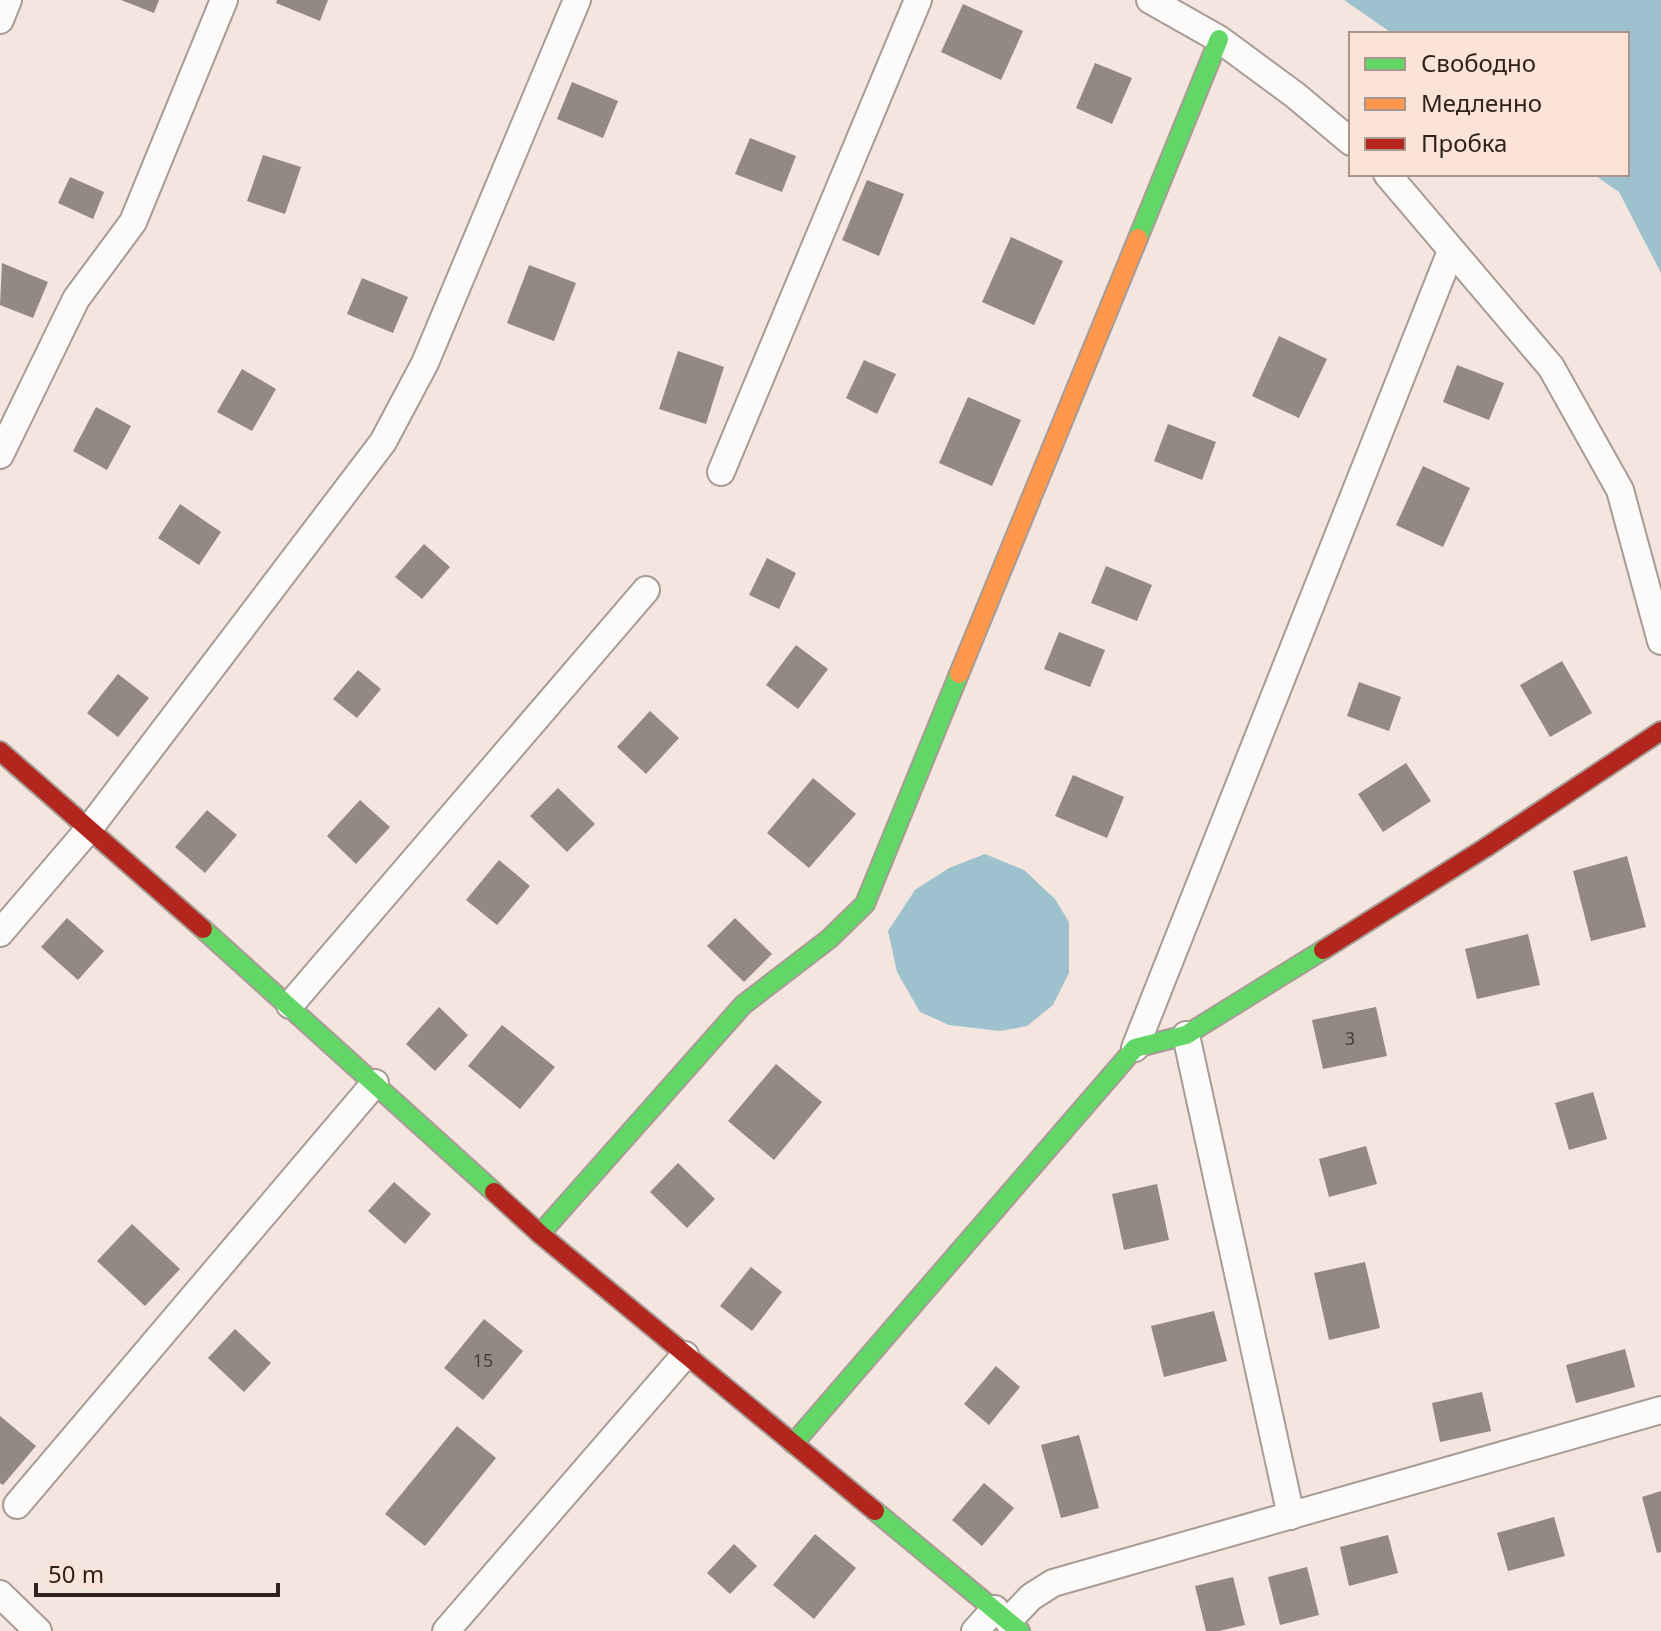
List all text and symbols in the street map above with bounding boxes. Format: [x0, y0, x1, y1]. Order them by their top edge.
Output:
legend [1349, 32, 1629, 176]
text: Свободно [1421, 46, 1536, 79]
text: Медленно [1421, 86, 1542, 119]
text: Пробка [1421, 126, 1507, 159]
house number: 3 [1345, 1026, 1355, 1050]
house number: 15 [473, 1348, 493, 1372]
scale bar [36, 1547, 278, 1597]
text: 50 m [48, 1557, 104, 1590]

